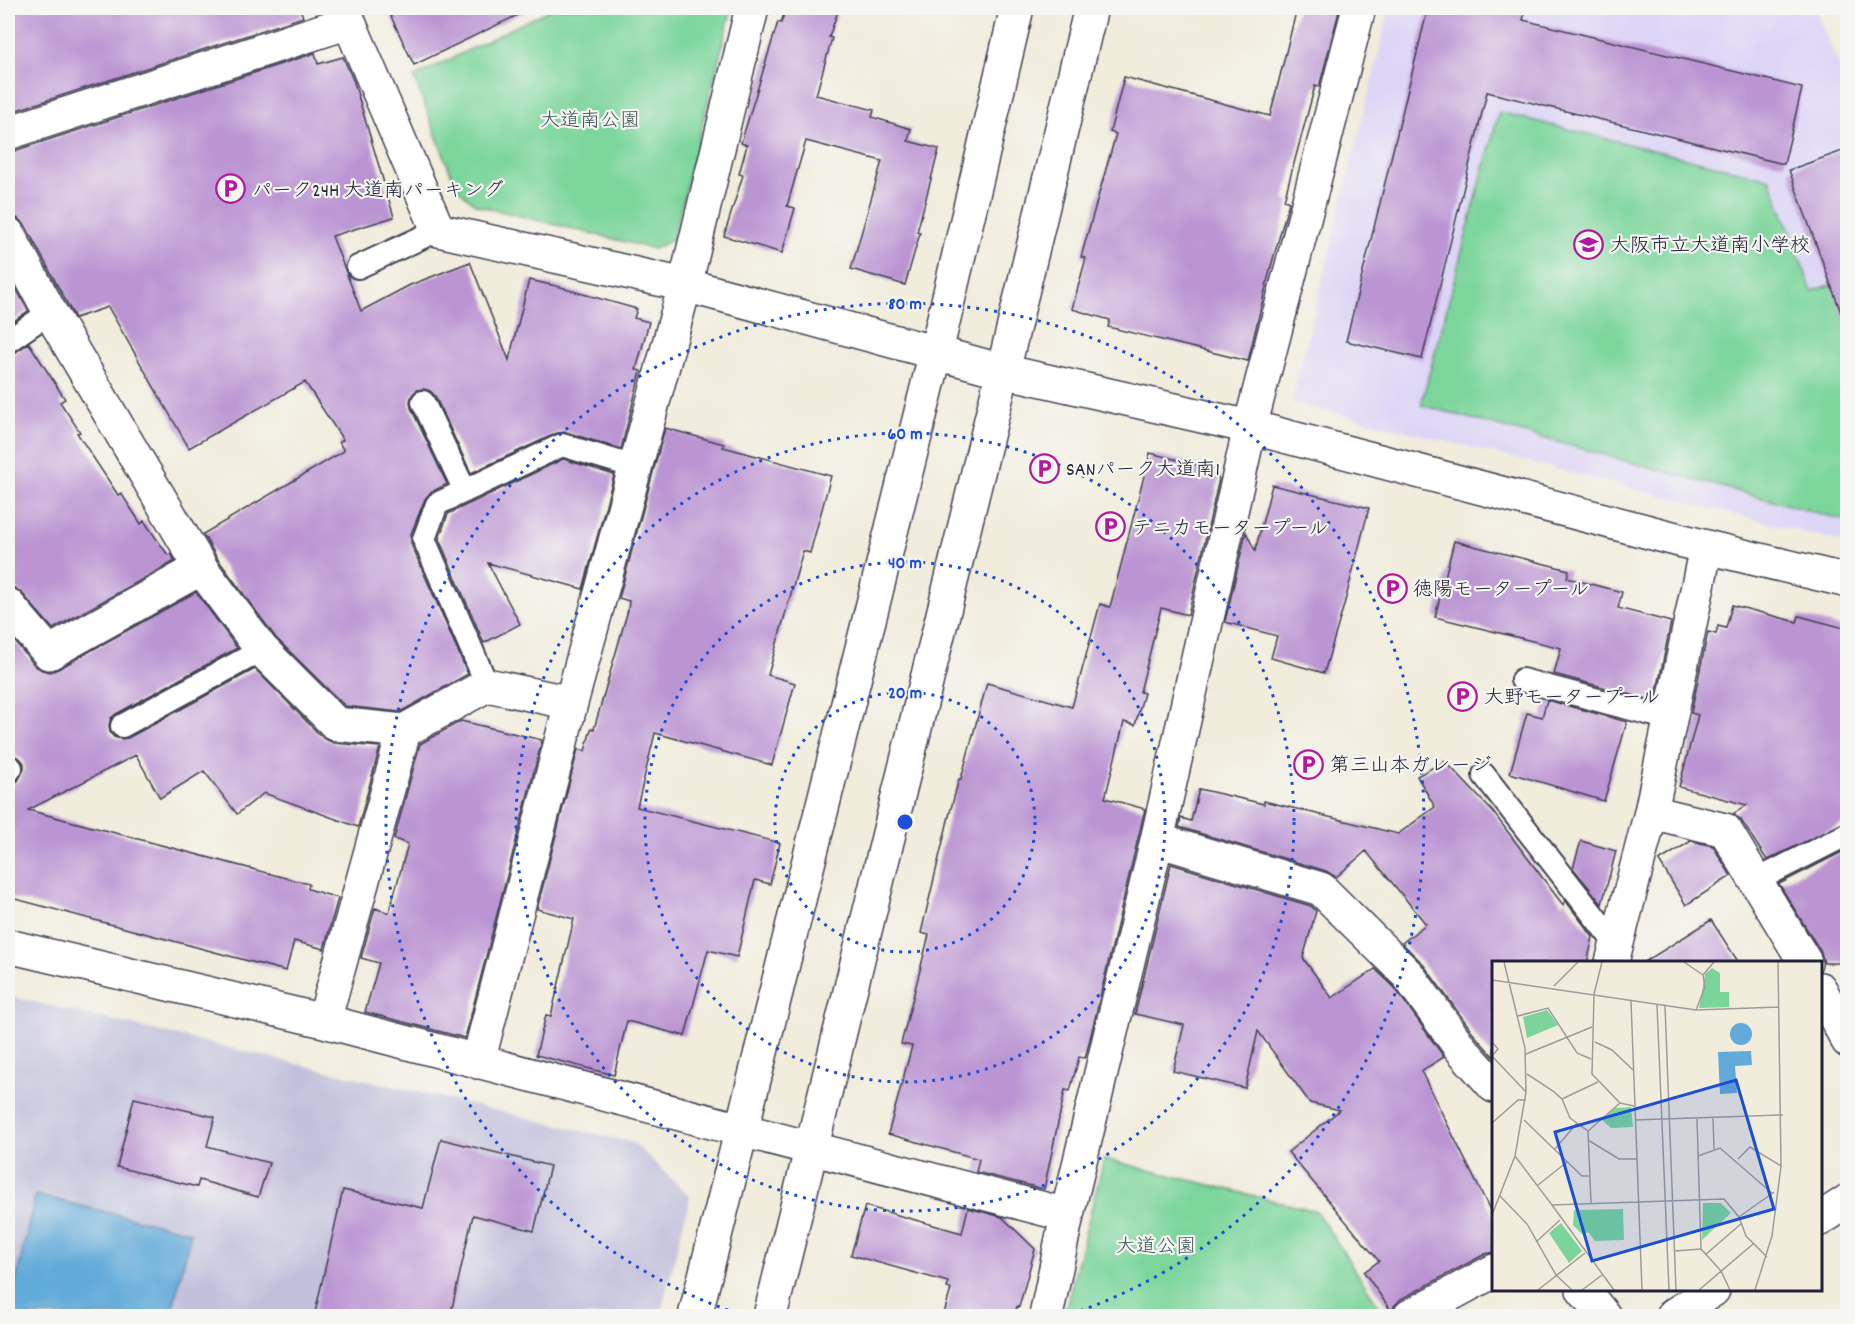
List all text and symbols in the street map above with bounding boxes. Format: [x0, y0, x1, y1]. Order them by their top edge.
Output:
park label: 大道南公園 [540, 108, 640, 136]
parking icon: パーク24H 大道南パーキング [215, 173, 247, 205]
place label: パーク24H 大道南パーキング [252, 178, 504, 206]
school or university icon: 大阪市立大道南小学校 [1573, 228, 1605, 260]
place label: 大阪市立大道南小学校 [1610, 233, 1810, 261]
text: 80 m [888, 293, 922, 318]
text: 60 m [887, 423, 923, 448]
parking icon: SANパーク大道南1 [1029, 452, 1061, 484]
place label: SANパーク大道南1 [1066, 457, 1220, 485]
parking icon: テニカモータープール [1095, 511, 1127, 543]
place label: テニカモータープール [1132, 516, 1328, 544]
text: 40 m [888, 552, 922, 577]
parking icon: 徳陽モータープール [1376, 572, 1408, 604]
place label: 徳陽モータープール [1413, 577, 1589, 605]
parking icon: 大野モータープール [1447, 680, 1479, 712]
text: 20 m [888, 682, 922, 707]
place label: 大野モータープール [1484, 685, 1660, 713]
parking icon: 第三山本ガレージ [1293, 748, 1325, 780]
place label: 第三山本ガレージ [1330, 753, 1491, 781]
centre of rings [895, 812, 915, 832]
inset map [1492, 961, 1822, 1291]
park label: 大道公園 [1116, 1234, 1196, 1262]

